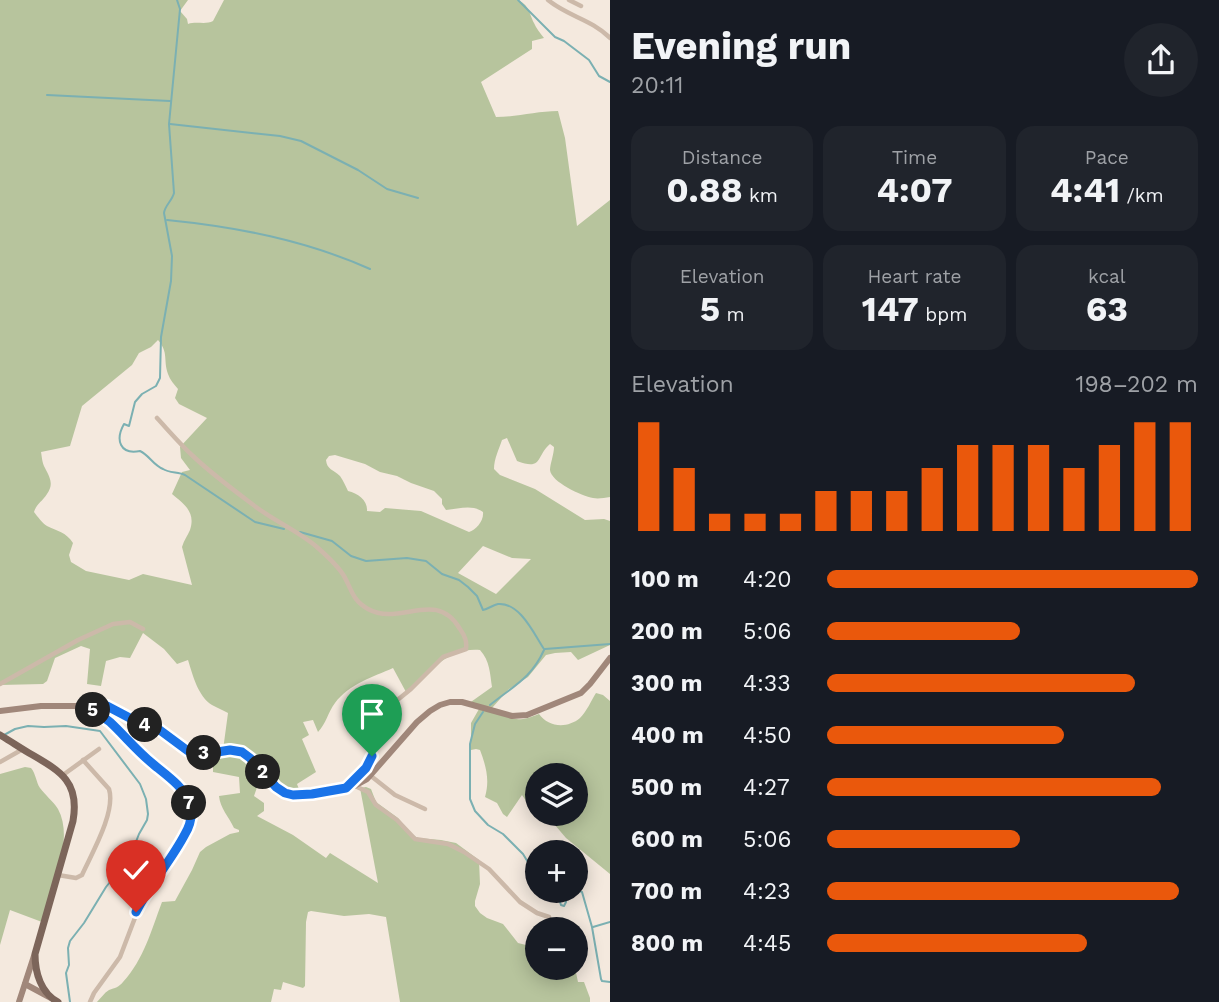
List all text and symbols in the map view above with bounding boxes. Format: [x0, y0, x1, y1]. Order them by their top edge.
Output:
button: share [1124, 23, 1198, 97]
text: Evening run [631, 24, 851, 68]
text: 20:11 [631, 72, 683, 99]
text: Distance [682, 146, 763, 169]
text: Time [892, 146, 937, 169]
text: Pace [1085, 146, 1129, 169]
text: 0.88 [666, 169, 743, 211]
text: 4:07 [876, 169, 953, 211]
text: 4:41 [1050, 169, 1120, 211]
text: km [743, 184, 778, 207]
text: /km [1120, 184, 1164, 207]
text: Elevation [680, 265, 765, 288]
text: Heart rate [868, 265, 961, 288]
text: kcal [1088, 265, 1126, 288]
text: 5 [700, 288, 720, 330]
text: 147 [862, 288, 919, 330]
text: 63 [1086, 288, 1128, 330]
text: m [720, 303, 745, 326]
text: bpm [919, 303, 967, 326]
text: Elevation [631, 371, 734, 398]
text: 198–202 m [1075, 371, 1198, 398]
text: 100 m [631, 566, 699, 593]
text: 4:20 [743, 566, 792, 593]
text: 200 m [631, 618, 703, 645]
text: 5:06 [743, 618, 791, 645]
text: 300 m [631, 670, 702, 697]
text: 4:33 [743, 670, 791, 697]
pin [342, 684, 402, 756]
pin: 5 [76, 692, 110, 728]
icon: arrive [353, 695, 391, 733]
text: 5 [87, 698, 98, 721]
pin: 4 [128, 708, 162, 742]
text: 4 [138, 713, 151, 736]
text: 400 m [631, 722, 704, 749]
text: 4:50 [743, 722, 792, 749]
pin: 3 [186, 736, 222, 770]
text: 3 [198, 741, 209, 764]
pin: 2 [246, 754, 280, 790]
text: 2 [257, 760, 268, 783]
map controls [525, 763, 588, 980]
button: layers [525, 763, 588, 826]
text: 500 m [631, 774, 702, 801]
text: 4:27 [743, 774, 790, 801]
pin: 7 [172, 786, 206, 820]
text: 7 [183, 791, 194, 814]
text: 600 m [631, 826, 703, 853]
text: 5:06 [743, 826, 791, 853]
pin [106, 840, 166, 912]
button: + [525, 840, 588, 903]
icon: check [117, 851, 155, 889]
text: 700 m [631, 878, 702, 905]
text: 4:23 [743, 878, 791, 905]
button: − [525, 917, 588, 980]
text: 800 m [631, 930, 703, 957]
text: 4:45 [743, 930, 791, 957]

